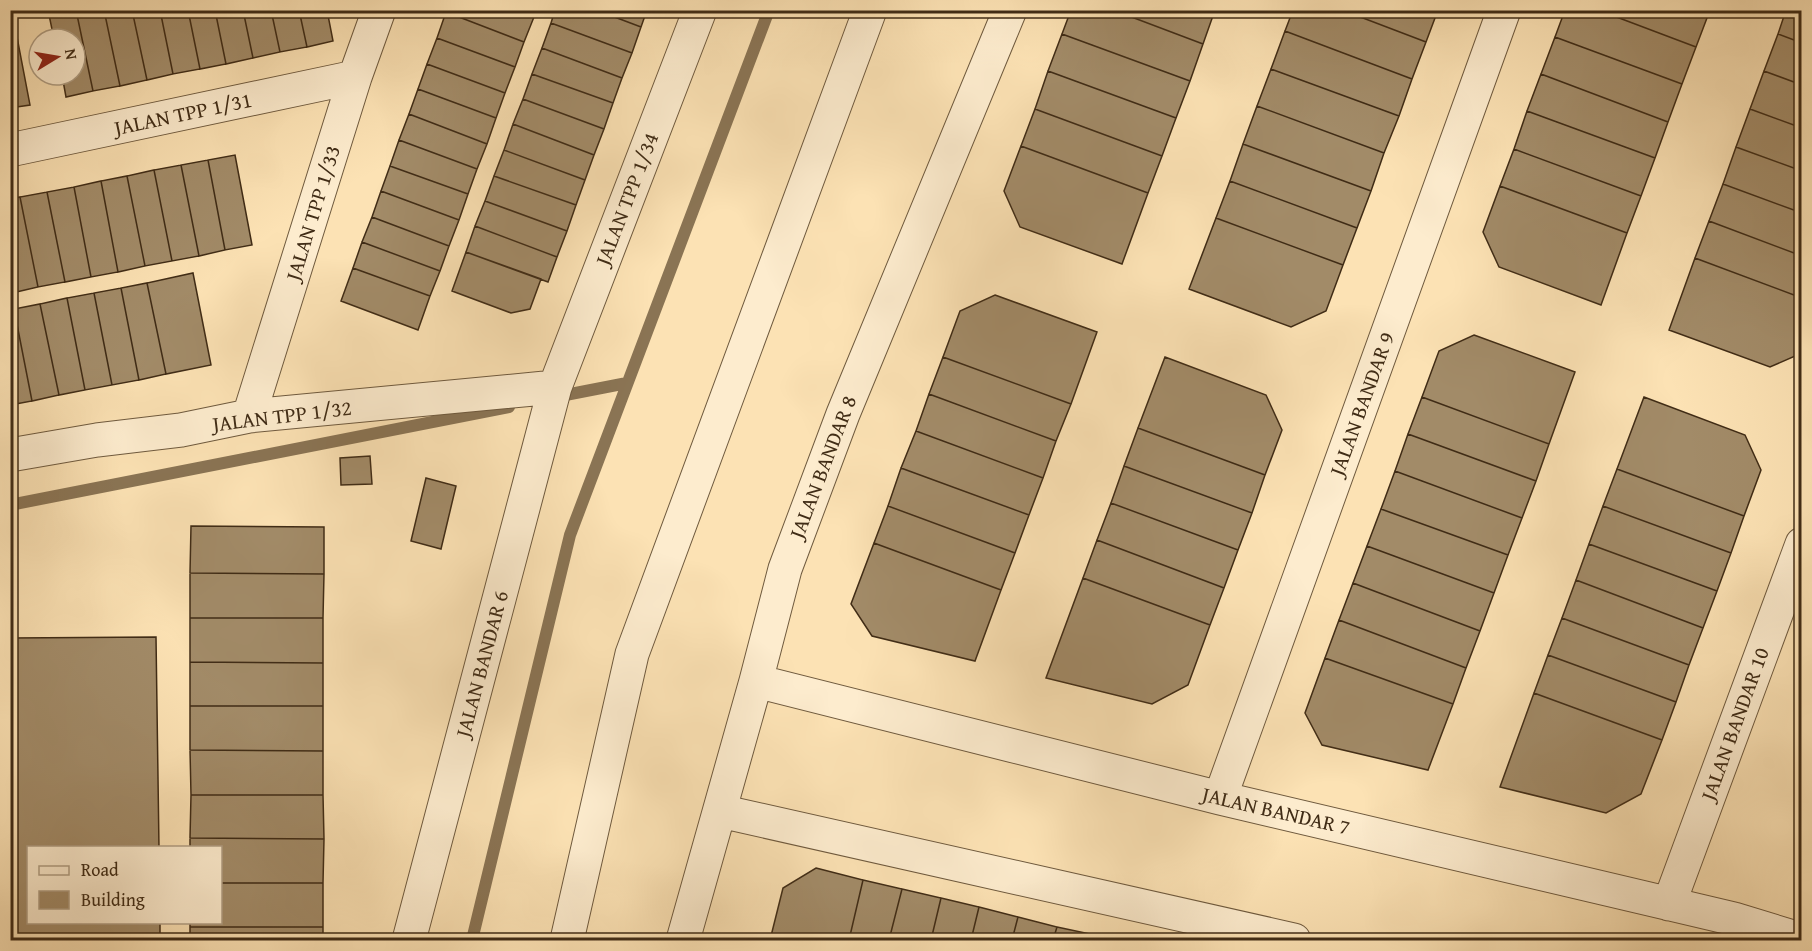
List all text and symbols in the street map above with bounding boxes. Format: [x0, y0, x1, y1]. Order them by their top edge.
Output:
north arrow [27, 27, 87, 87]
text: N [59, 47, 85, 62]
street label: JALAN TPP 1/31 [108, 84, 255, 144]
street label: JALAN TPP 1/34 [586, 128, 666, 272]
street label: JALAN TPP 1/33 [276, 141, 348, 287]
street label: JALAN BANDAR 9 [1320, 328, 1402, 483]
street label: JALAN BANDAR 8 [780, 391, 864, 546]
street label: JALAN TPP 1/32 [208, 392, 353, 440]
street label: JALAN BANDAR 6 [446, 587, 516, 744]
street label: JALAN BANDAR 10 [1691, 643, 1777, 808]
street label: JALAN BANDAR 7 [1196, 778, 1353, 843]
legend [27, 846, 222, 924]
text: Road [81, 856, 119, 883]
text: Building [81, 886, 145, 913]

